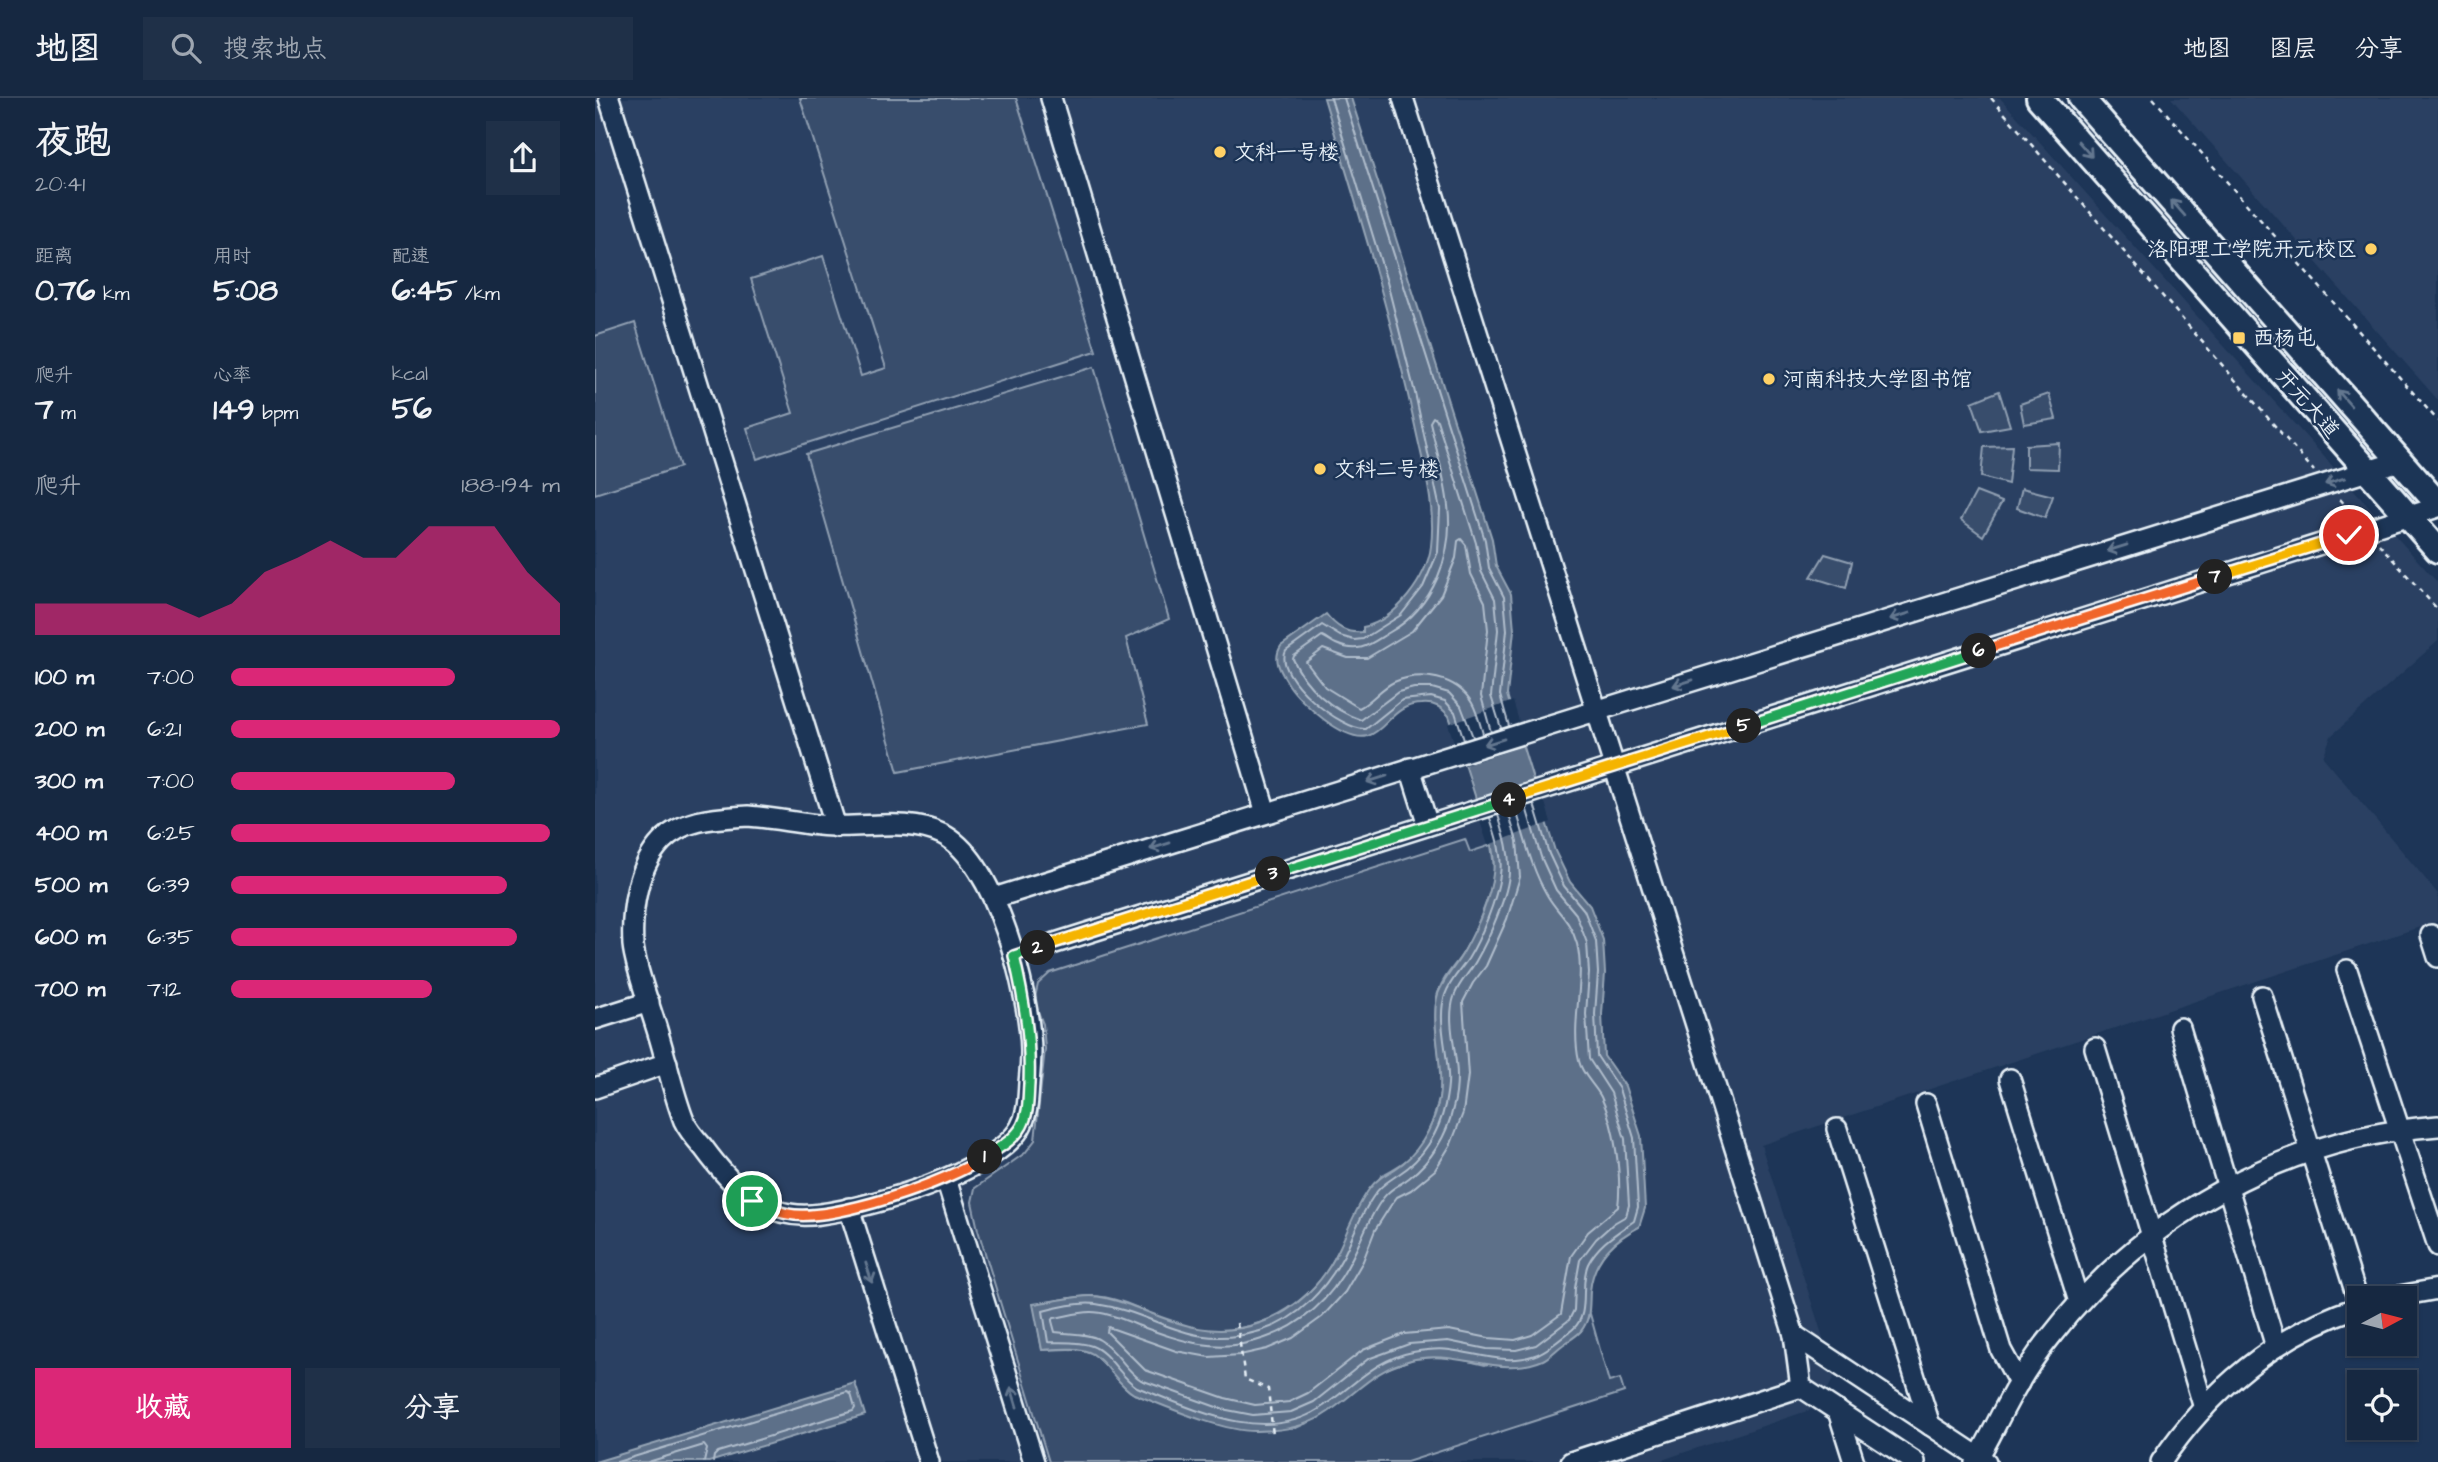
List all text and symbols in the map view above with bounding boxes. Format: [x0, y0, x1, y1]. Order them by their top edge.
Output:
search box [143, 17, 633, 80]
text: 地图 [35, 26, 101, 72]
icon: search [167, 29, 205, 67]
text: 搜索地点 [223, 31, 327, 67]
text: 地图 [2183, 32, 2231, 66]
text: 图层 [2269, 32, 2317, 66]
text: 分享 [2355, 32, 2403, 66]
text: 夜跑 [35, 116, 111, 168]
button: share [486, 121, 560, 195]
place label: 文科一号楼 [1234, 138, 1339, 167]
one-way arrow [2076, 140, 2093, 157]
marker: 文科一号楼 [1212, 144, 1228, 160]
text: 20:41 [35, 168, 85, 200]
one-way arrow [2170, 200, 2186, 218]
place label: 洛阳理工学院开元校区 [2147, 235, 2357, 264]
marker: 洛阳理工学院开元校区 [2363, 241, 2379, 257]
text: 距离 [35, 243, 73, 270]
text: 用时 [213, 243, 251, 270]
text: 配速 [392, 243, 430, 270]
text: 0.76 [35, 270, 95, 312]
text: 5:08 [213, 270, 278, 312]
text: 6:45 [392, 270, 457, 312]
text: km [95, 281, 130, 308]
text: /km [457, 281, 500, 308]
place label: 西杨屯 [2253, 324, 2316, 353]
marker: 西杨屯 [2231, 330, 2247, 346]
text: kcal [392, 361, 428, 388]
text: 爬升 [35, 362, 73, 389]
text: 心率 [213, 362, 251, 389]
street label: 开元大道 [2269, 362, 2346, 445]
place label: 河南科技大学图书馆 [1783, 365, 1972, 394]
marker: 河南科技大学图书馆 [1761, 371, 1777, 387]
text: 56 [392, 388, 432, 430]
text: 7 [35, 389, 53, 431]
text: 149 [213, 389, 255, 431]
one-way arrow [2337, 389, 2353, 407]
text: m [53, 400, 76, 427]
text: bpm [255, 400, 298, 427]
place label: 文科二号楼 [1334, 455, 1439, 484]
marker: 文科二号楼 [1312, 461, 1328, 477]
text: 188–194 m [461, 469, 560, 501]
text: 爬升 [35, 470, 81, 502]
one-way arrow [2324, 475, 2346, 488]
pin [2319, 505, 2379, 565]
icon: check [2330, 516, 2368, 554]
one-way arrow [2107, 543, 2129, 555]
pin: 7 [2197, 560, 2233, 594]
text: 7 [2209, 563, 2220, 590]
one-way arrow [1890, 610, 1912, 623]
pin: 6 [1961, 634, 1997, 668]
text: 6 [1973, 637, 1984, 664]
text: 100 m [35, 661, 94, 693]
text: 7:00 [147, 661, 194, 693]
one-way arrow [1672, 678, 1694, 691]
pin: 5 [1727, 708, 1761, 744]
text: 5 [1737, 712, 1750, 739]
text: 200 m [35, 713, 104, 745]
text: 6:21 [147, 713, 181, 745]
one-way arrow [1484, 736, 1506, 749]
text: 300 m [35, 765, 103, 797]
text: 7:00 [147, 765, 194, 797]
one-way arrow [1366, 773, 1388, 786]
pin: 4 [1492, 782, 1527, 818]
text: 4 [1502, 786, 1515, 813]
text: 400 m [35, 817, 107, 849]
text: 6:25 [147, 817, 195, 849]
one-way arrow [1149, 841, 1171, 854]
pin: 3 [1255, 856, 1291, 892]
text: 3 [1268, 860, 1277, 887]
text: 500 m [35, 869, 107, 901]
text: 6:39 [147, 869, 190, 901]
text: 600 m [35, 921, 106, 953]
text: 6:35 [147, 921, 193, 953]
pin: 2 [1021, 930, 1055, 966]
text: 2 [1032, 934, 1043, 961]
text: 700 m [35, 973, 105, 1005]
text: 7:12 [147, 973, 181, 1005]
pin: 1 [967, 1140, 1003, 1174]
text: 1 [983, 1143, 986, 1170]
pin [722, 1171, 782, 1231]
icon: arrive [733, 1182, 771, 1220]
one-way arrow [863, 1262, 876, 1284]
north arrow [2347, 1286, 2417, 1356]
map controls [2347, 1286, 2417, 1440]
button: 收藏 [35, 1368, 291, 1448]
button: 分享 [305, 1368, 560, 1448]
button: locate [2347, 1370, 2417, 1440]
one-way arrow [1006, 1386, 1019, 1408]

